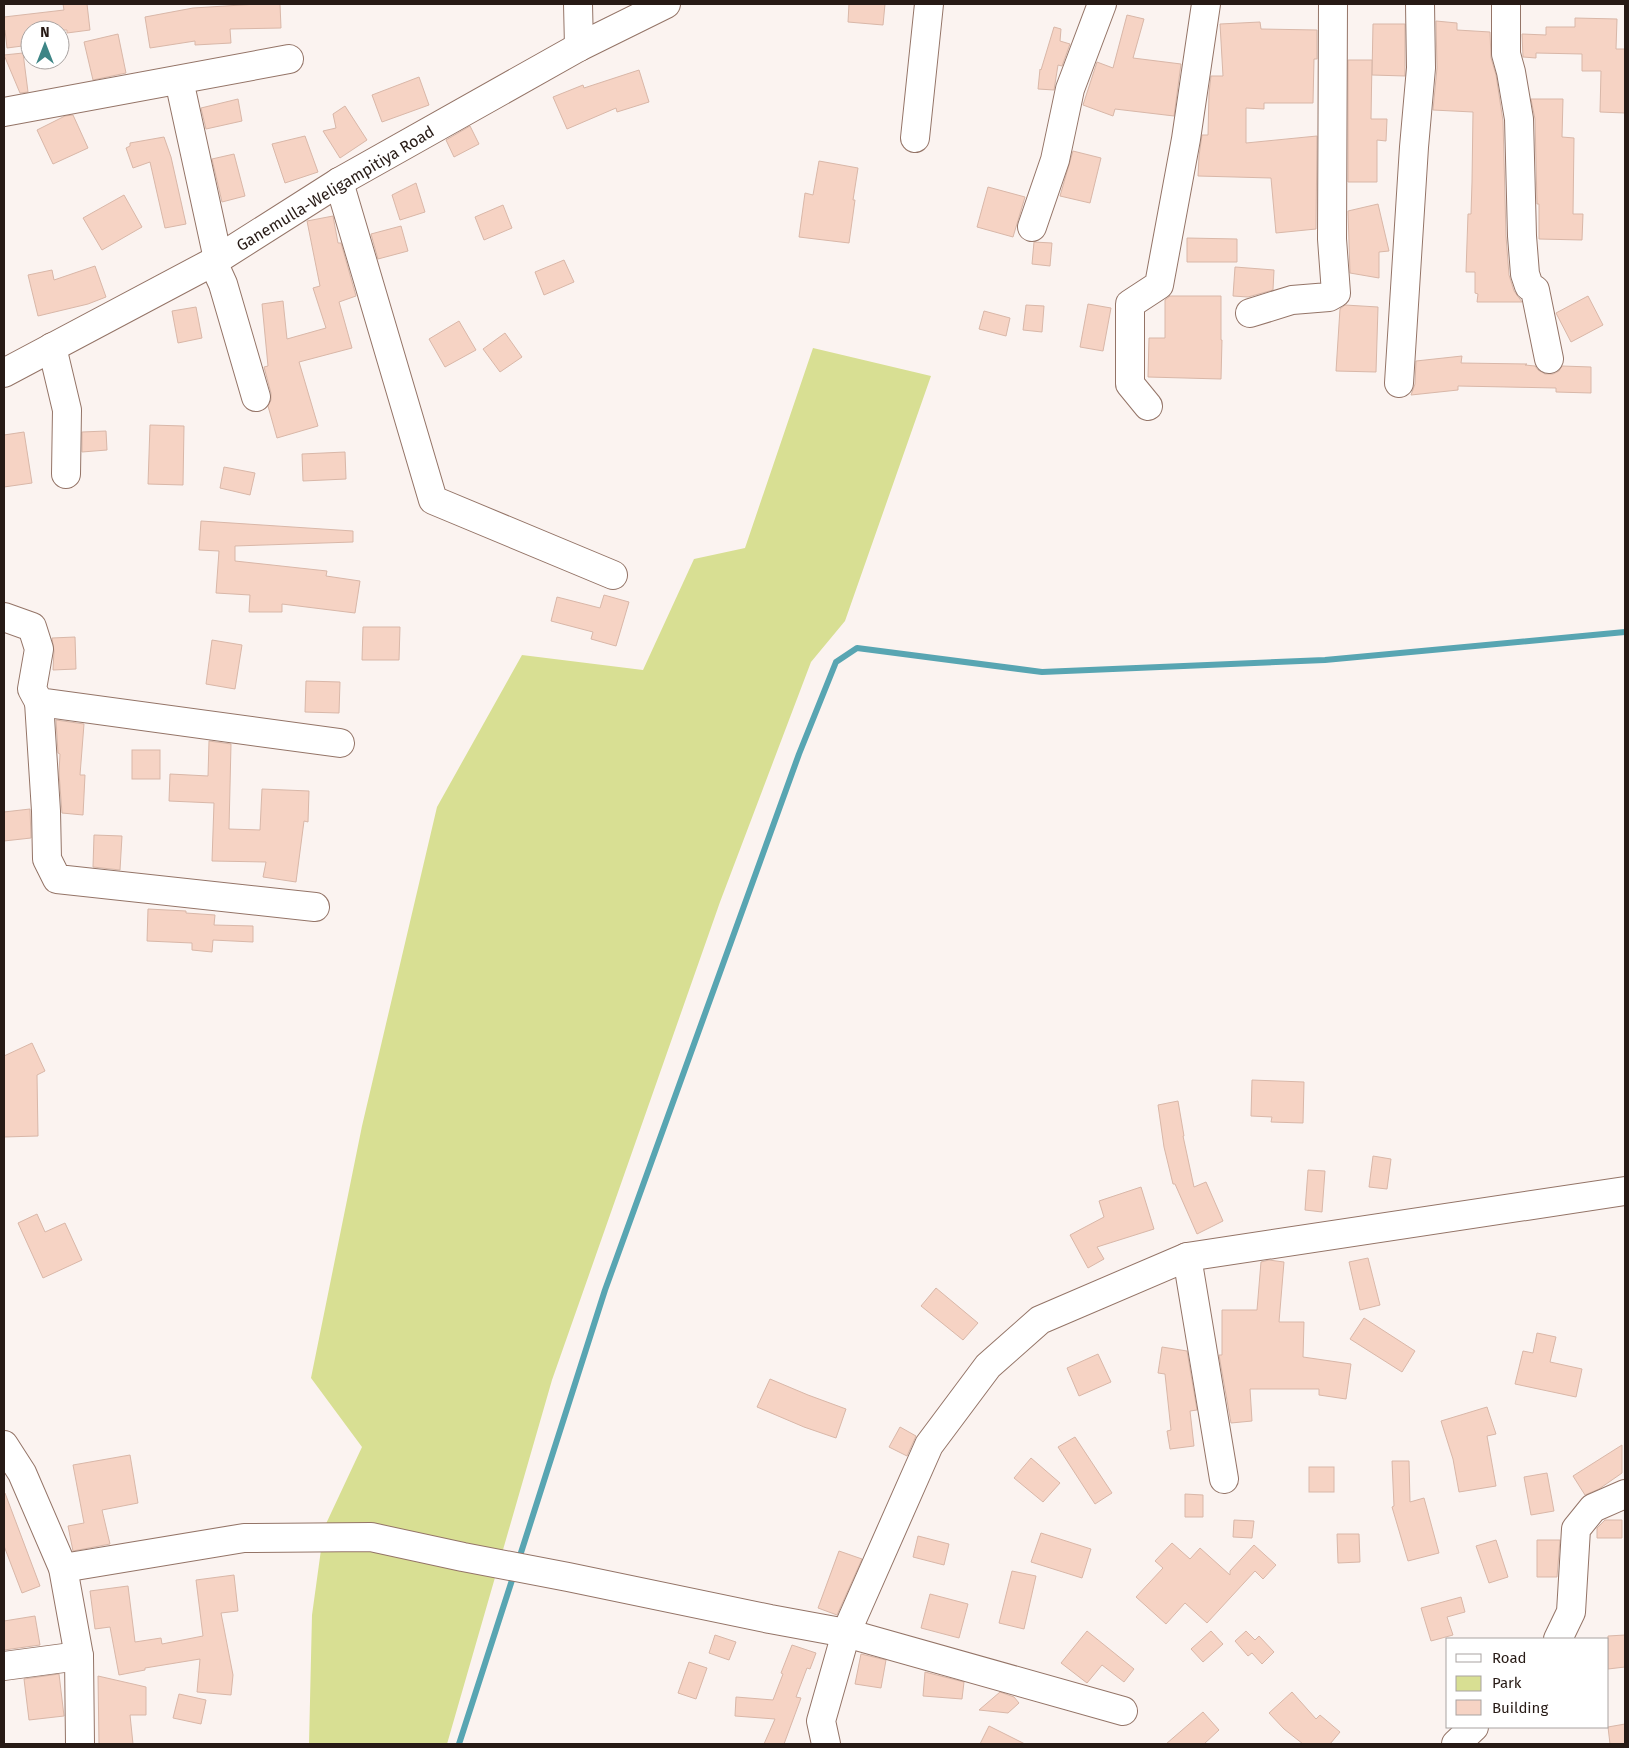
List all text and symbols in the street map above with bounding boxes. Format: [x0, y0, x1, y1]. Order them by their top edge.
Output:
north arrow [20, 20, 70, 70]
text: N [40, 24, 50, 41]
street label: Ganemulla-Weligampitiya Road [233, 122, 438, 255]
legend [1446, 1638, 1609, 1728]
text: Road [1492, 1649, 1527, 1667]
text: Park [1492, 1674, 1522, 1692]
text: Building [1492, 1699, 1548, 1717]

